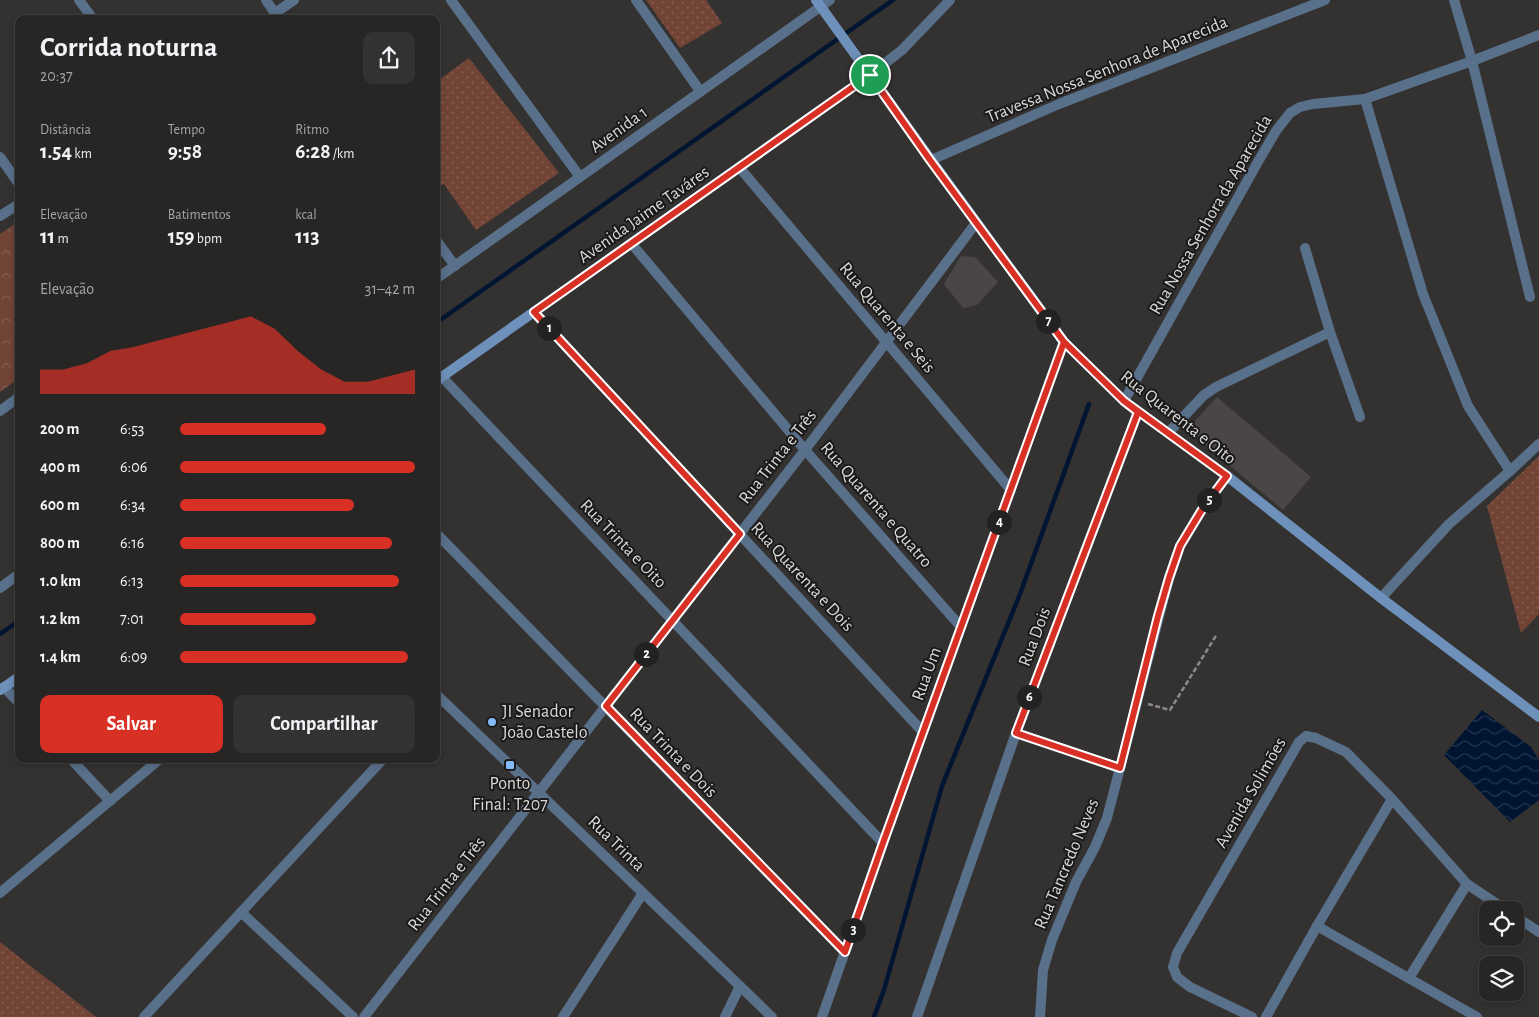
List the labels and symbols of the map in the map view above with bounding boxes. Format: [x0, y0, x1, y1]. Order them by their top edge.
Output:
street label: Travessa Nossa Senhora de Aparecida [984, 13, 1230, 127]
pin [849, 54, 891, 96]
street label: Avenida 1 [587, 103, 651, 157]
street label: Rua Nossa Senhora da Aparecida [1146, 112, 1276, 318]
street label: Avenida Jaime Taváres [575, 163, 713, 267]
street label: Rua Quarenta e Seis [836, 259, 938, 377]
pin: 7 [1036, 308, 1060, 334]
pin: 1 [536, 316, 562, 340]
street label: Rua Quarenta e Oito [1117, 368, 1239, 469]
street label: Rua Trinta e Três [736, 407, 820, 507]
street label: Rua Quarenta e Quatro [817, 439, 935, 571]
pin: 5 [1196, 488, 1222, 512]
street label: Rua Trinta e Oito [576, 496, 670, 592]
pin: 4 [986, 510, 1012, 534]
street label: Rua Quarenta e Dois [747, 519, 857, 635]
street label: Rua Dois [1016, 605, 1054, 669]
pin: 2 [634, 642, 658, 666]
street label: Rua Um [909, 645, 945, 703]
pin: 6 [1016, 684, 1042, 710]
place label: JI Senador João Castelo [502, 703, 588, 742]
street label: Rua Trinta e Dois [626, 705, 720, 801]
marker: JI Senador João Castelo [486, 716, 498, 728]
street label: Avenida Solimões [1212, 735, 1290, 851]
marker: Ponto Final: T207 [504, 759, 516, 771]
place label: Ponto Final: T207 [472, 775, 548, 814]
street label: Rua Tancredo Neves [1031, 796, 1103, 932]
street label: Rua Trinta [584, 813, 648, 875]
street label: Rua Trinta e Três [405, 834, 489, 934]
pin: 3 [840, 918, 866, 942]

